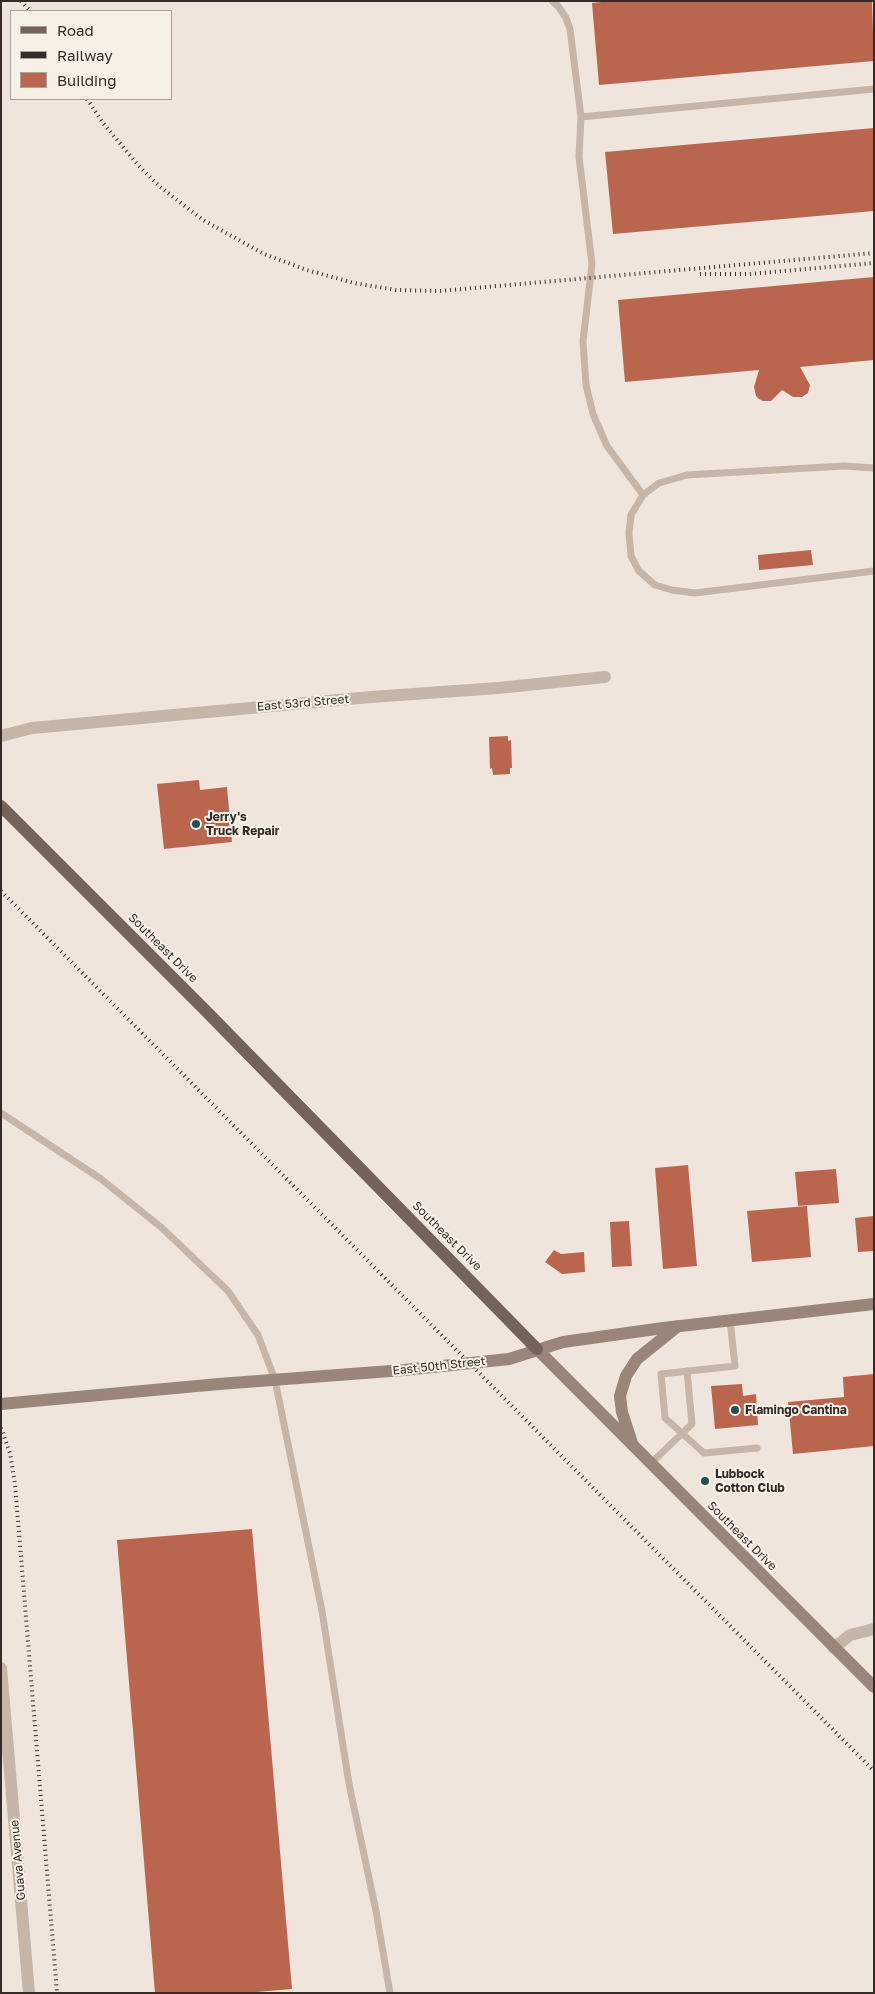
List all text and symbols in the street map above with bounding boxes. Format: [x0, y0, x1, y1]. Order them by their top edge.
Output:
legend [10, 10, 172, 100]
text: Road [57, 21, 94, 39]
text: Railway [57, 46, 113, 64]
text: Building [57, 71, 117, 89]
street label: East 53rd Street [256, 692, 350, 714]
place label: Jerry's Truck Repair [206, 810, 280, 838]
marker: Jerry's Truck Repair [190, 818, 202, 830]
street label: Southeast Drive [125, 910, 201, 986]
street label: Southeast Drive [409, 1198, 485, 1274]
street label: East 50th Street [392, 1354, 486, 1378]
place label: Flamingo Cantina [745, 1403, 847, 1417]
marker: Flamingo Cantina [729, 1404, 741, 1416]
place label: Lubbock Cotton Club [715, 1467, 785, 1495]
marker: Lubbock Cotton Club [699, 1475, 711, 1487]
street label: Southeast Drive [704, 1498, 780, 1574]
street label: Guava Avenue [7, 1819, 29, 1901]

